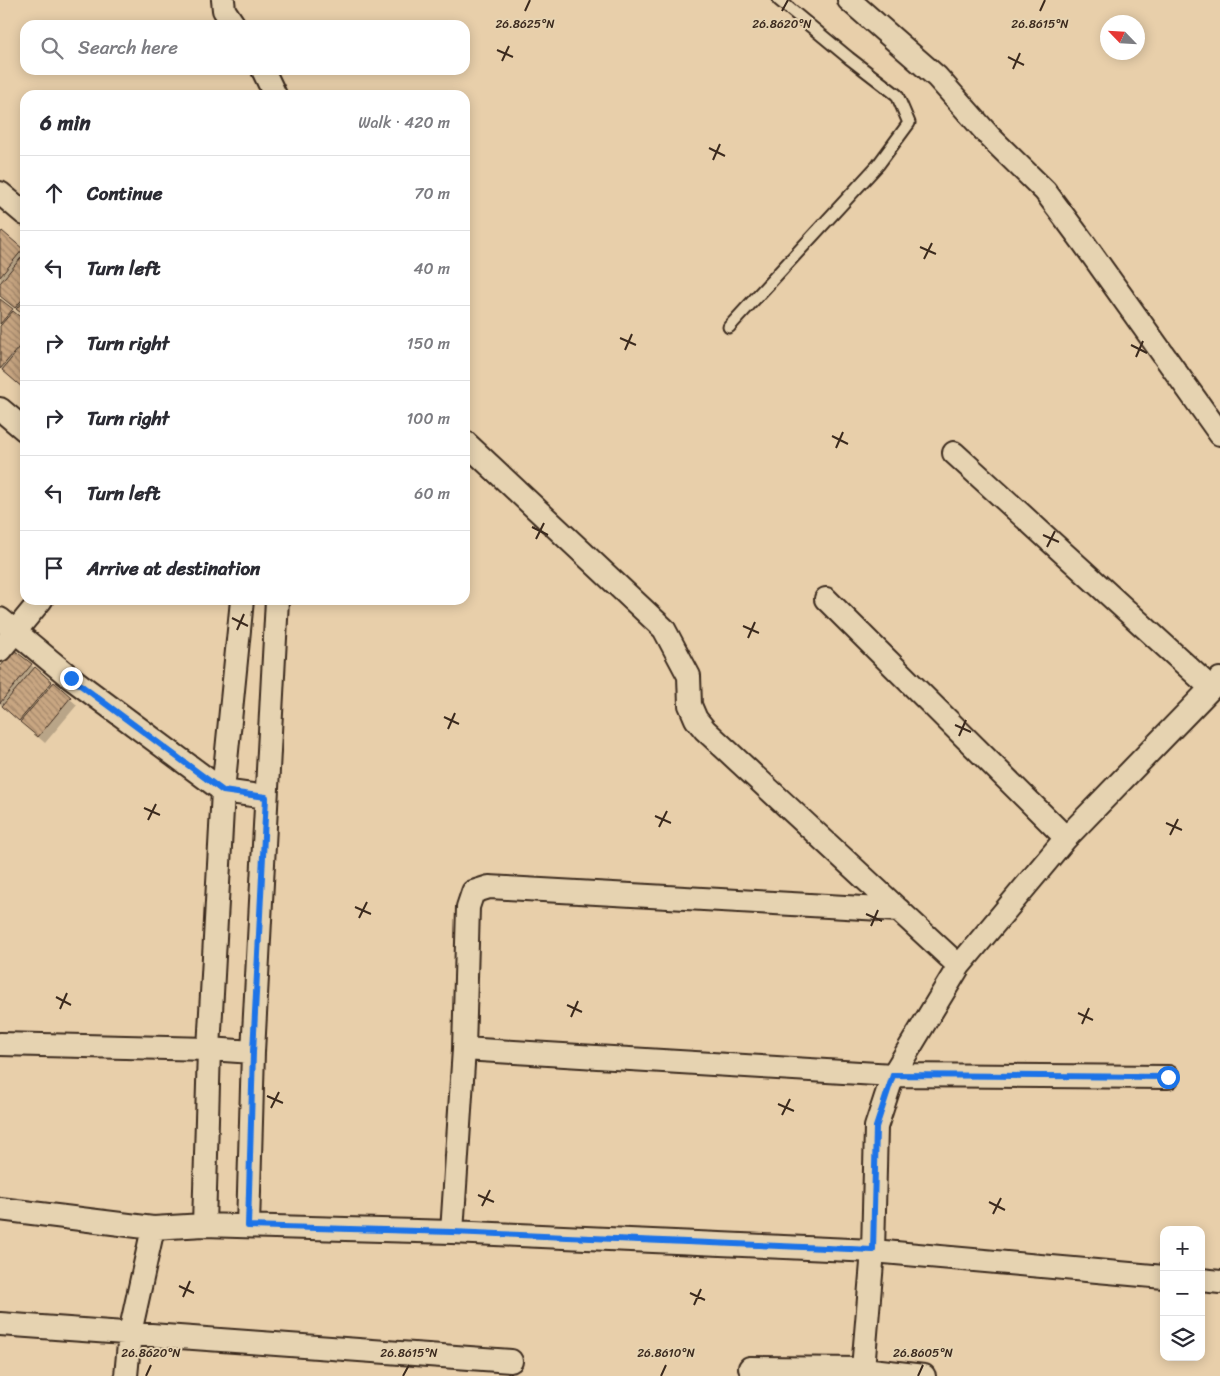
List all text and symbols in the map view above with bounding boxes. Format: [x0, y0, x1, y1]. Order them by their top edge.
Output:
text: 26.8625°N [495, 13, 555, 35]
text: 26.8620°N [752, 13, 812, 35]
text: 26.8615°N [1011, 13, 1069, 35]
north arrow [1100, 15, 1145, 60]
search box [20, 20, 470, 75]
text: Search here [78, 31, 178, 64]
icon: search [38, 34, 66, 62]
text: 6 min [40, 104, 91, 142]
text: Walk · 420 m [358, 108, 450, 137]
text: Continue [87, 177, 163, 210]
icon: ahead [40, 179, 68, 207]
text: 70 m [414, 179, 450, 208]
text: Turn left [87, 252, 160, 285]
icon: left [40, 254, 68, 282]
text: 40 m [413, 254, 450, 283]
text: Turn right [87, 327, 169, 360]
icon: right [40, 329, 68, 357]
text: 150 m [407, 329, 450, 358]
text: Turn right [87, 402, 169, 435]
icon: right [40, 404, 68, 432]
text: 100 m [406, 404, 450, 433]
text: Turn left [87, 477, 160, 510]
icon: left [40, 479, 68, 507]
text: 60 m [414, 479, 450, 508]
text: Arrive at destination [87, 552, 260, 585]
icon: arrive [40, 554, 68, 582]
route end [60, 667, 83, 690]
route start [1157, 1066, 1180, 1089]
map controls [1160, 1226, 1205, 1361]
button: + [1160, 1226, 1205, 1271]
button: − [1160, 1271, 1205, 1316]
button: layers [1160, 1316, 1205, 1361]
text: 26.8620°N [121, 1342, 181, 1364]
text: 26.8615°N [380, 1342, 438, 1364]
text: 26.8610°N [637, 1342, 695, 1364]
text: 26.8605°N [893, 1342, 954, 1364]

